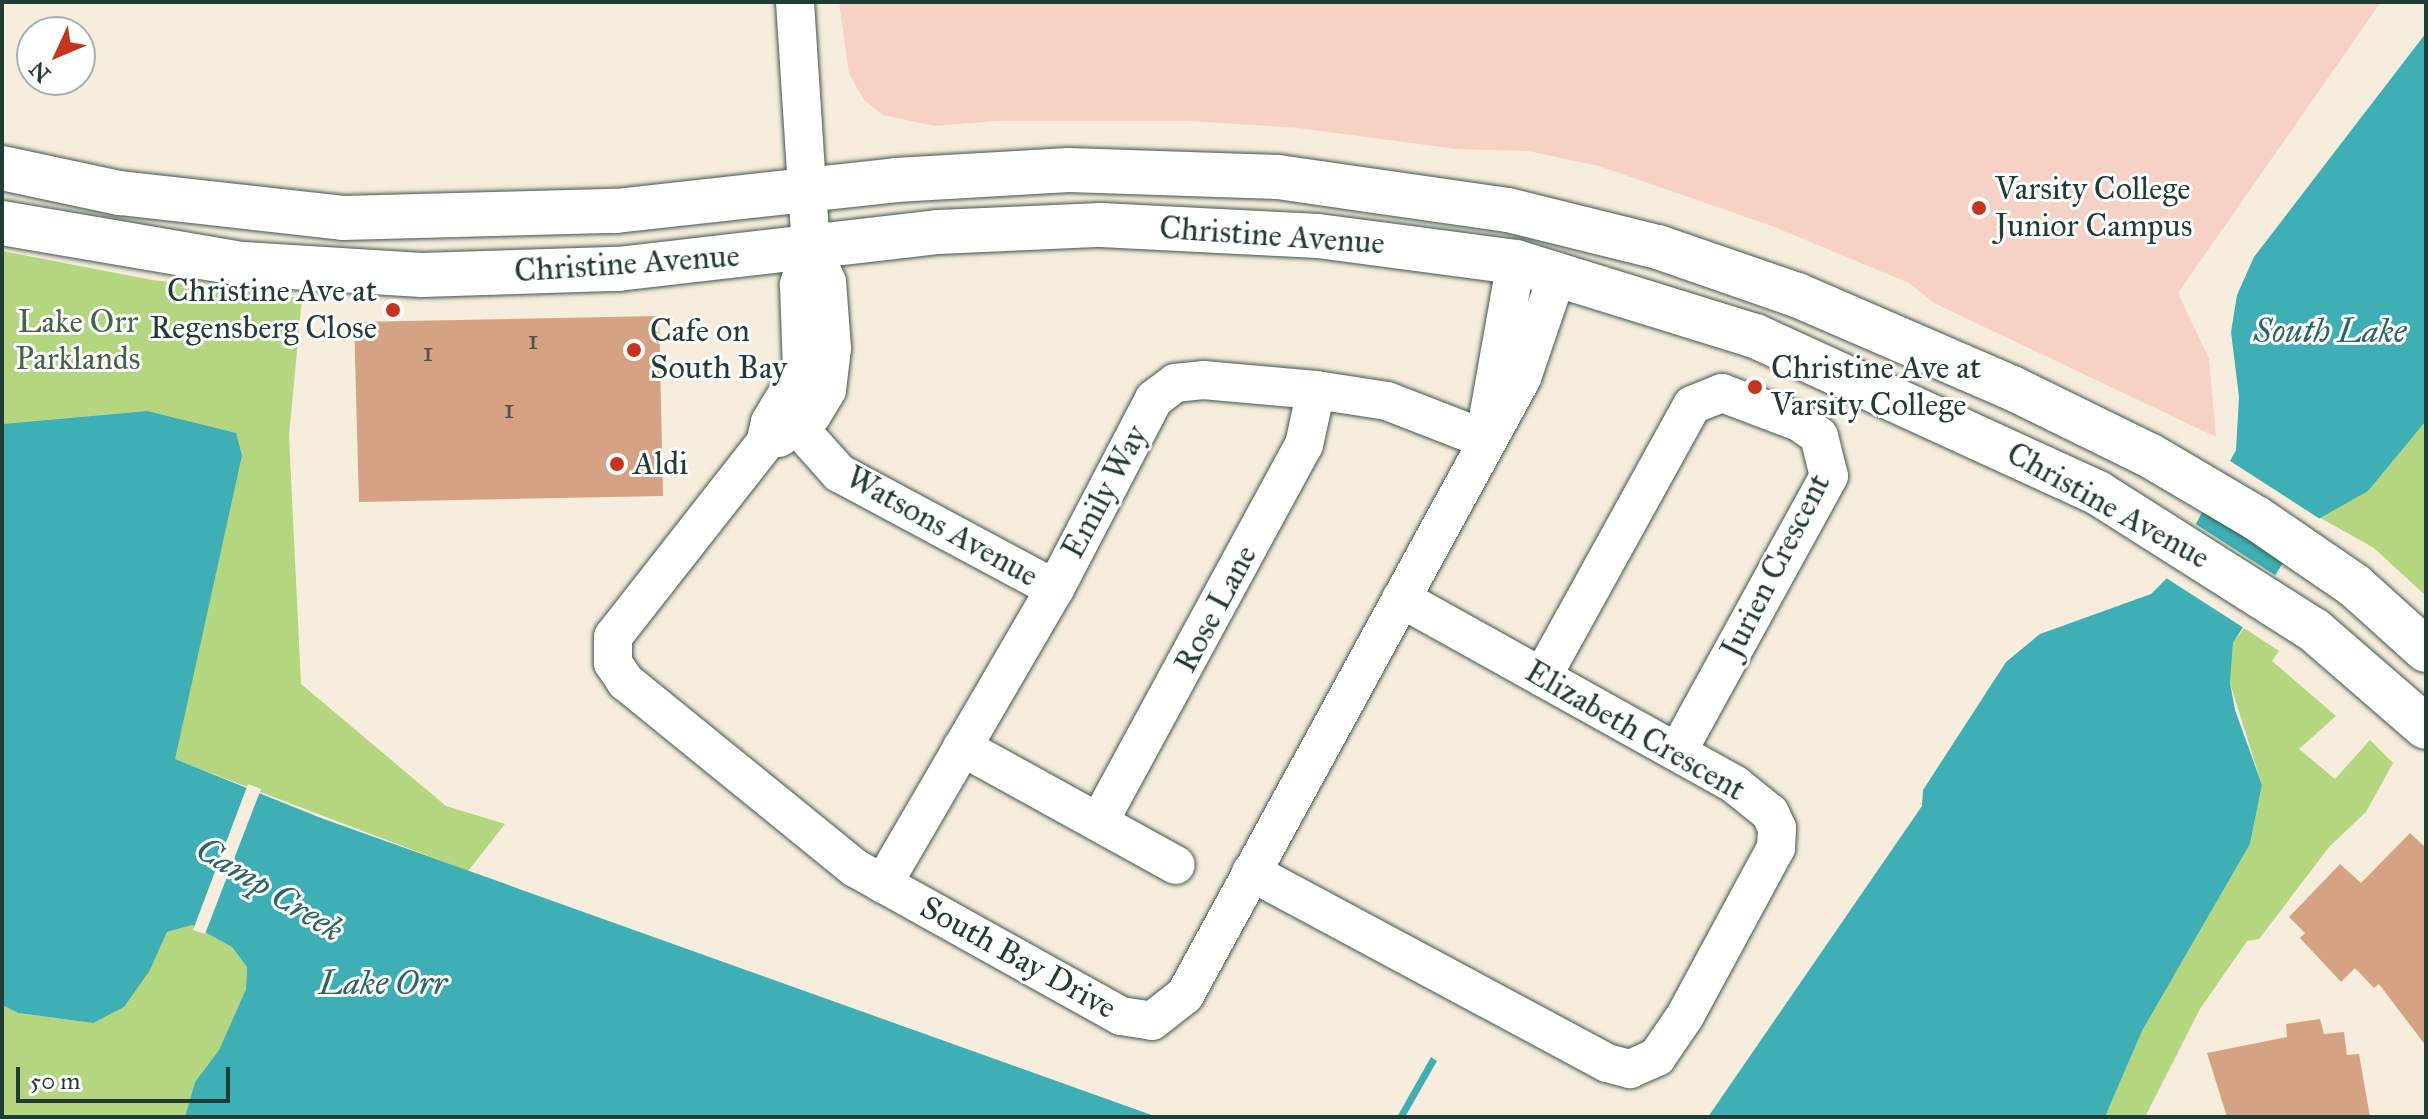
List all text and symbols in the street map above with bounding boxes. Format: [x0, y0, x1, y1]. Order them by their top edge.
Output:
north arrow [16, 16, 96, 96]
text: N [24, 56, 56, 88]
place label: Varsity College Junior Campus [1995, 171, 2192, 246]
marker: Varsity College Junior Campus [1970, 199, 1988, 217]
street label: Christine Avenue [1158, 209, 1386, 263]
street label: Christine Avenue [513, 237, 741, 291]
place label: Christine Ave at Regensberg Close [150, 273, 377, 348]
marker: Christine Ave at Regensberg Close [384, 301, 402, 319]
park label: Lake Orr Parklands [15, 304, 141, 379]
water label: South Lake [2254, 311, 2406, 351]
place label: Cafe on South Bay [650, 313, 787, 388]
house number: 1 [527, 323, 539, 357]
house number: 1 [422, 335, 434, 369]
marker: Cafe on South Bay [625, 341, 643, 359]
place label: Christine Ave at Varsity College [1771, 350, 1981, 425]
marker: Christine Ave at Varsity College [1746, 378, 1764, 396]
house number: 1 [503, 392, 515, 426]
street label: Emily Way [1054, 419, 1156, 565]
street label: Christine Avenue [2000, 434, 2216, 578]
place label: Aldi [633, 445, 688, 483]
marker: Aldi [608, 455, 626, 473]
street label: Watsons Avenue [839, 458, 1045, 596]
street label: Jurien Crescent [1713, 468, 1839, 664]
street label: Rose Lane [1167, 539, 1265, 679]
street label: Elizabeth Crescent [1518, 653, 1752, 809]
water label: Camp Creek [189, 828, 351, 950]
street label: South Bay Drive [913, 888, 1123, 1028]
water label: Lake Orr [319, 963, 447, 1003]
scale bar [20, 1051, 234, 1101]
text: 50 m [30, 1066, 80, 1096]

